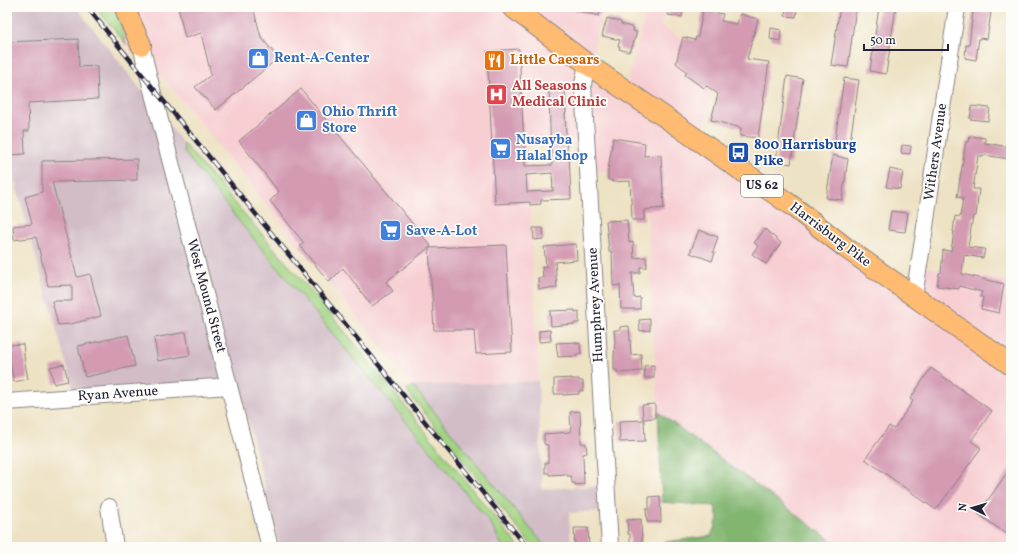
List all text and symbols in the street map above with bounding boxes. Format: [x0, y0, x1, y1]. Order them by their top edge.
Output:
scale bar [864, 26, 948, 52]
text: 50 m [870, 33, 896, 49]
shop icon: Rent-A-Center [246, 45, 272, 71]
restaurant icon: Little Caesars [482, 47, 508, 73]
place label: Rent-A-Center [274, 49, 370, 68]
place label: Little Caesars [510, 51, 600, 70]
place label: All Seasons Medical Clinic [512, 77, 607, 112]
hospital icon: All Seasons Medical Clinic [484, 81, 510, 107]
street label: Withers Avenue [920, 102, 952, 202]
place label: Ohio Thrift Store [322, 103, 398, 138]
shop icon: Ohio Thrift Store [293, 107, 319, 133]
place label: Nusayba Halal Shop [516, 131, 588, 166]
supermarket icon: Nusayba Halal Shop [487, 135, 513, 161]
place label: 800 Harrisburg Pike [754, 136, 857, 171]
bus stop icon: 800 Harrisburg Pike [726, 140, 752, 166]
road number: US 62 [741, 175, 783, 197]
street label: Harrisburg Pike [785, 198, 875, 272]
supermarket icon: Save-A-Lot [377, 218, 403, 244]
place label: Save-A-Lot [406, 222, 477, 241]
street label: West Mound Street [182, 237, 230, 355]
street label: Humphrey Avenue [583, 247, 609, 363]
street label: Ryan Avenue [77, 382, 159, 406]
north arrow [952, 488, 992, 528]
text: N [956, 503, 971, 512]

